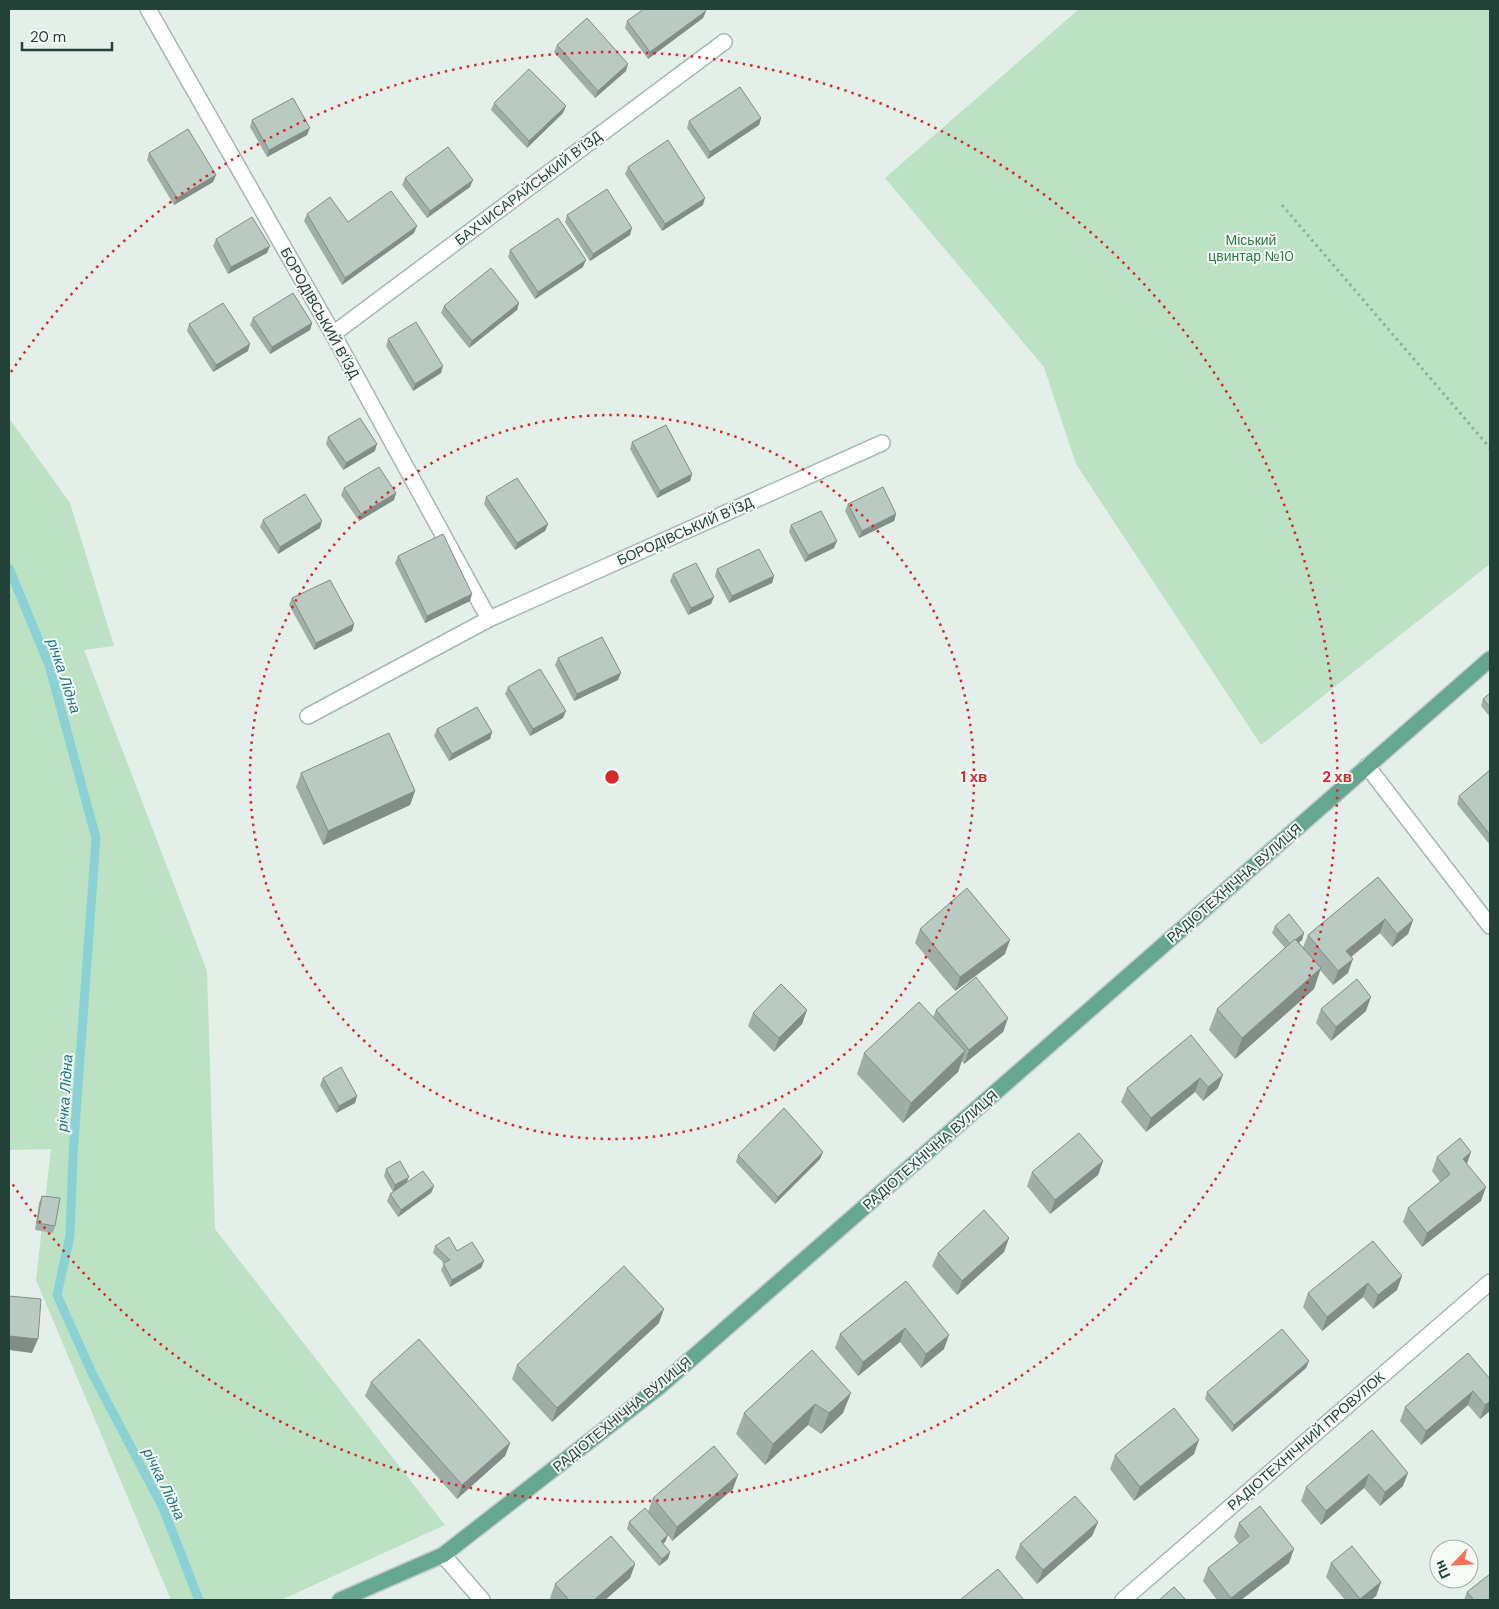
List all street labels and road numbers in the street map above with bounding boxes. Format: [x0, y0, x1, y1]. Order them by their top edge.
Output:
street label: БАХЧИСАРАЙСЬКИЙ В’ЇЗД [451, 127, 605, 249]
street label: БОРОДІВСЬКИЙ В’ЇЗД [276, 244, 364, 382]
street label: БОРОДІВСЬКИЙ В’ЇЗД [614, 493, 756, 569]
street label: РАДІОТЕХНІЧНА ВУЛИЦЯ [1163, 819, 1305, 947]
street label: РАДІОТЕХНІЧНА ВУЛИЦЯ [859, 1086, 1001, 1214]
street label: РАДІОТЕХНІЧНА ВУЛИЦЯ [549, 1353, 695, 1475]
street label: РАДІОТЕХНІЧНИЙ ПРОВУЛОК [1224, 1367, 1389, 1514]

